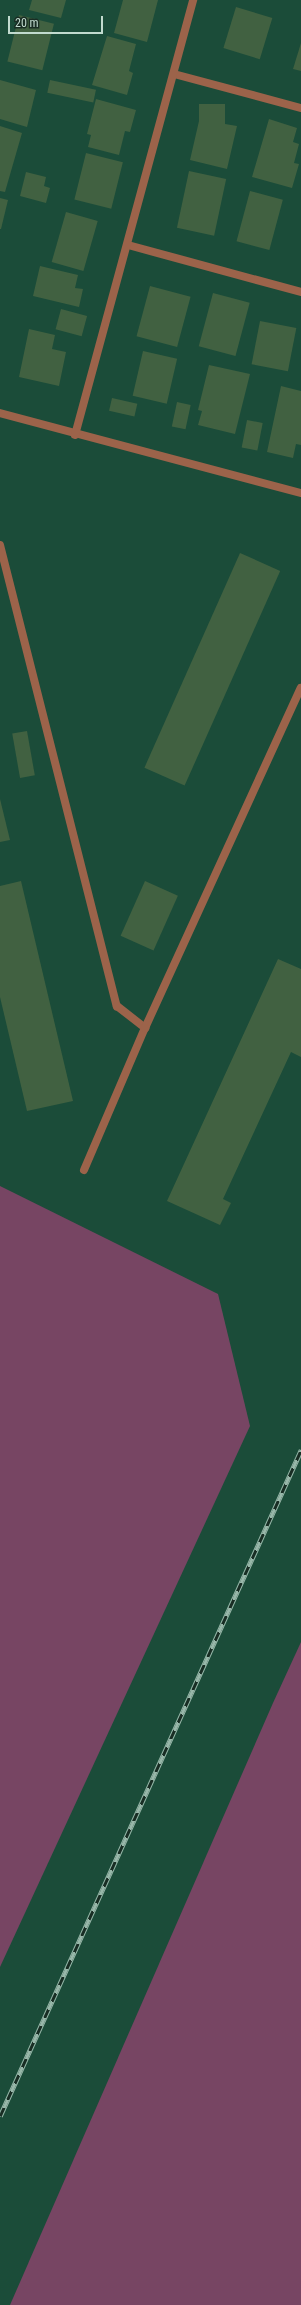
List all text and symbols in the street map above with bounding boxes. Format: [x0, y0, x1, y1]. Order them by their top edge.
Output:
scale bar [10, 8, 105, 34]
text: 20 m [15, 16, 39, 30]

